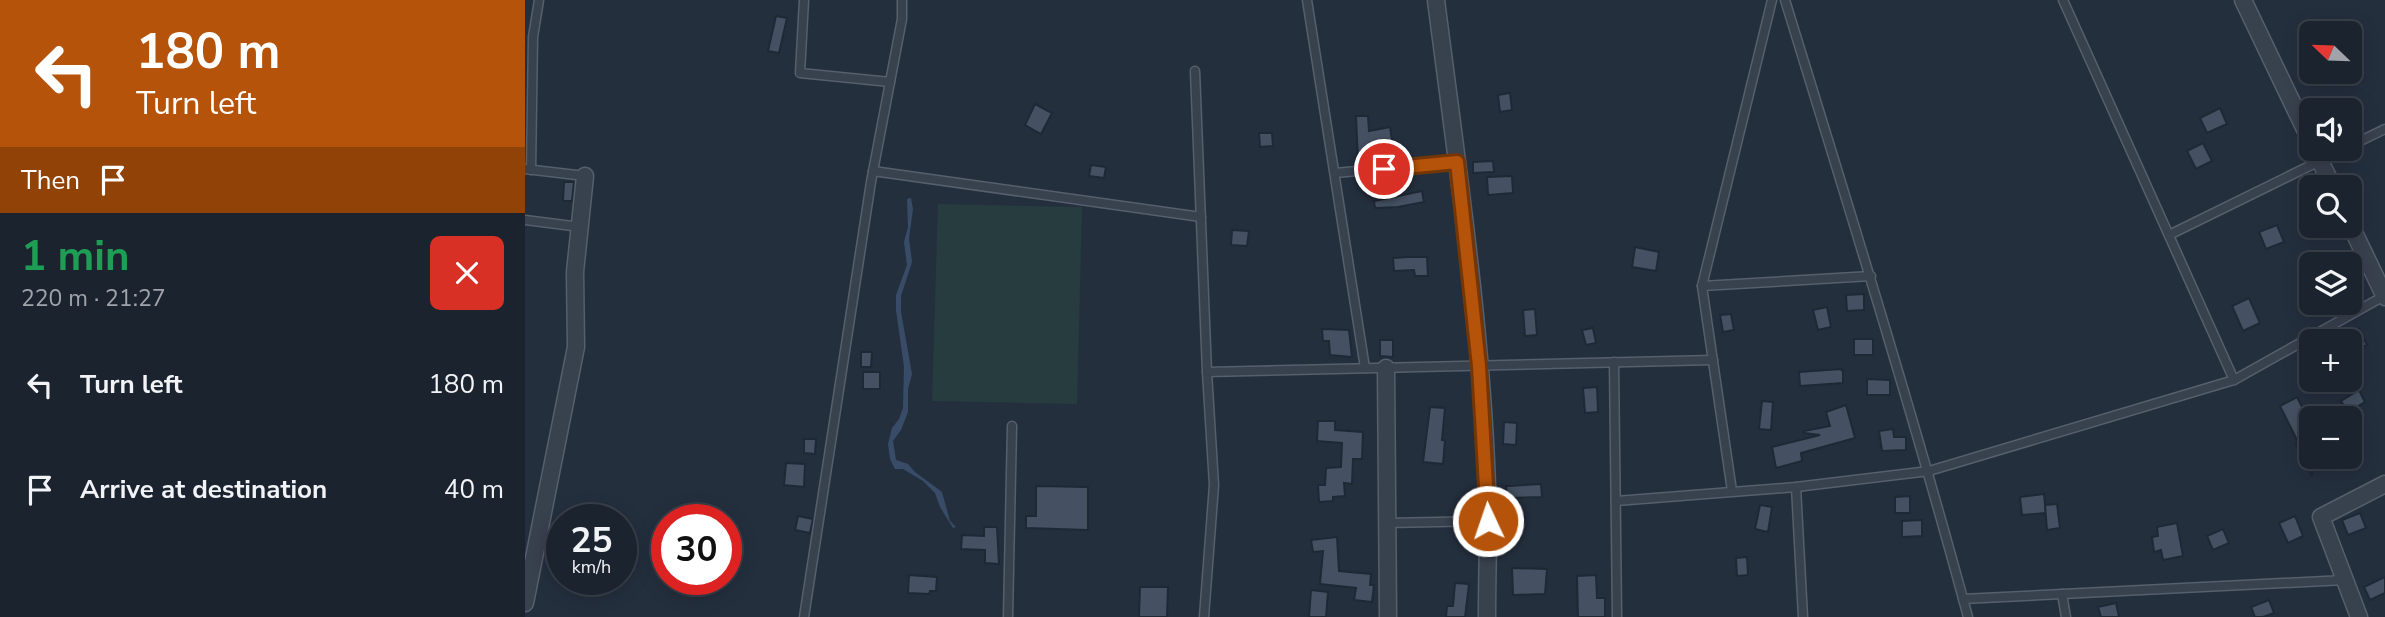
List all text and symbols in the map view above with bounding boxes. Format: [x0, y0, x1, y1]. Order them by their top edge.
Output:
text: 180 m [136, 18, 280, 85]
north arrow [2299, 21, 2363, 84]
map controls [2299, 21, 2362, 469]
icon: left [21, 28, 112, 119]
text: Turn left [136, 82, 256, 125]
button: sound [2299, 98, 2362, 161]
pin [1354, 139, 1414, 199]
icon: arrive [1365, 150, 1403, 188]
icon: arrive [94, 161, 132, 199]
text: Then [21, 163, 80, 198]
button: search [2299, 175, 2362, 238]
text: 1 min [21, 228, 130, 285]
button: close [430, 236, 504, 310]
button: layers [2299, 252, 2362, 315]
text: 220 m · 21:27 [21, 283, 166, 314]
button: + [2299, 329, 2362, 392]
icon: left [21, 366, 59, 404]
text: Turn left [80, 367, 183, 402]
text: 180 m [428, 367, 504, 402]
button: − [2299, 406, 2362, 469]
icon: arrive [21, 471, 59, 509]
text: Arrive at destination [80, 472, 327, 507]
text: 40 m [444, 472, 504, 507]
position arrow [1451, 484, 1525, 558]
speed limit sign: 30 [651, 504, 742, 595]
text: 25 [570, 517, 613, 564]
text: km/h [572, 555, 611, 579]

